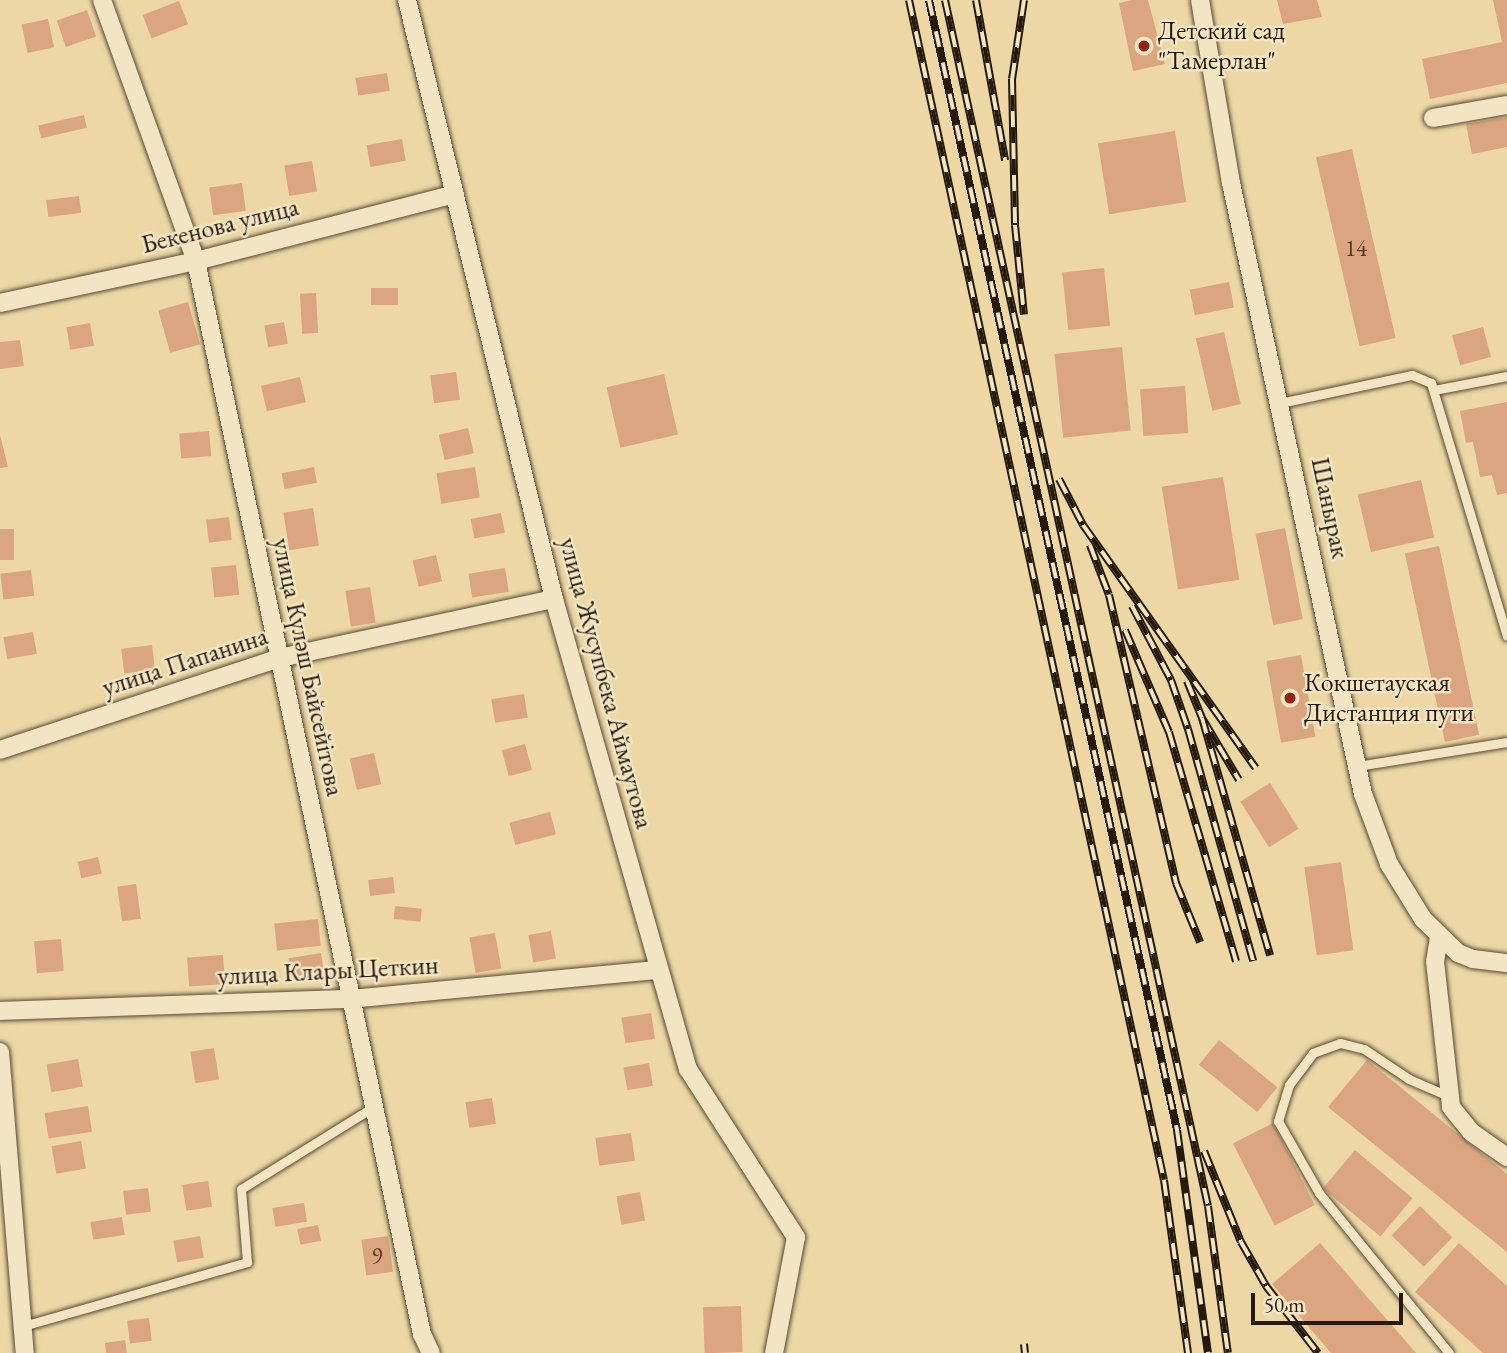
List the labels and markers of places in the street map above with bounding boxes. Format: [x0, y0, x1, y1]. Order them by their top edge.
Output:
place label: Детский сад "Тамерлан" [1158, 15, 1285, 76]
marker: Детский сад "Тамерлан" [1136, 38, 1152, 54]
place label: Кокшетауская Дистанция пути [1304, 667, 1474, 728]
marker: Кокшетауская Дистанция пути [1282, 690, 1298, 706]

